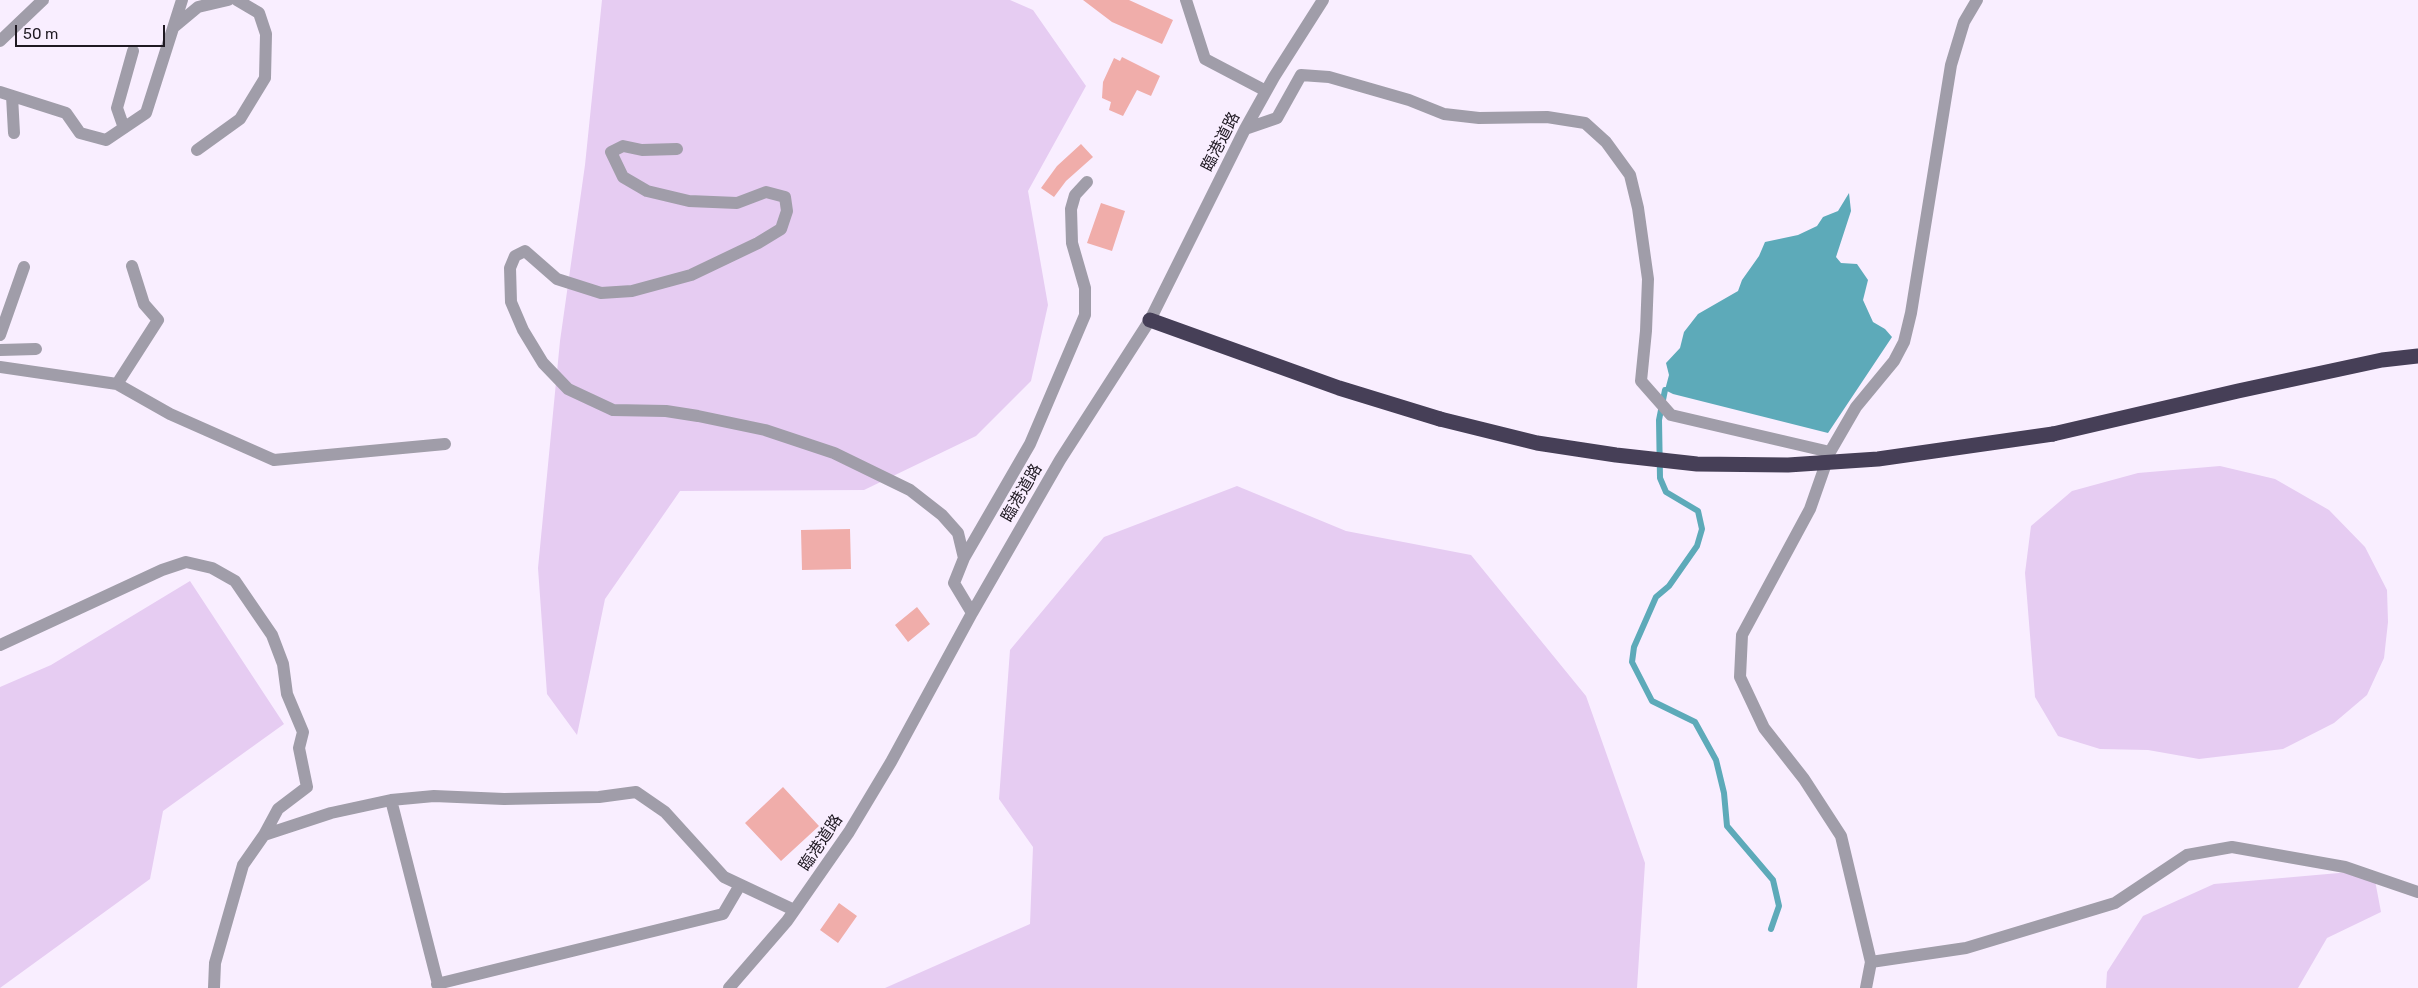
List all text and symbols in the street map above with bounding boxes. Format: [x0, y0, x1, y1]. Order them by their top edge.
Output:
scale bar [18, 15, 168, 47]
text: 50 m [23, 25, 58, 43]
street label: 臨港道路 [1198, 109, 1244, 175]
street label: 臨港道路 [998, 460, 1046, 526]
street label: 臨港道路 [795, 811, 847, 875]

